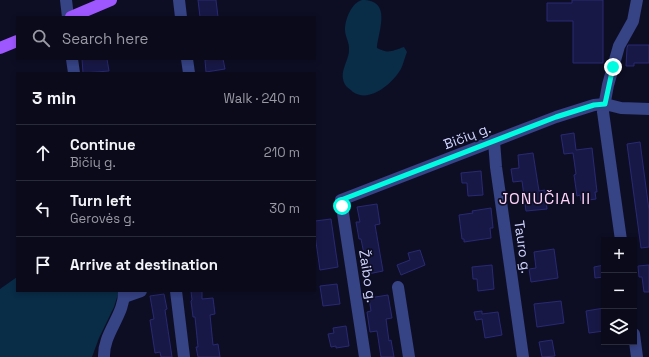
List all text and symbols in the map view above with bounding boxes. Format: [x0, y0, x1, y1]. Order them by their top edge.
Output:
search box [16, 16, 316, 60]
icon: search [30, 27, 52, 49]
text: Search here [62, 29, 148, 48]
route end [604, 58, 622, 76]
text: 3 min [32, 87, 76, 109]
text: Walk · 240 m [224, 90, 300, 107]
street label: Bičių g. [441, 119, 493, 153]
text: Continue [70, 135, 136, 154]
icon: ahead [32, 142, 54, 164]
text: 210 m [264, 144, 300, 161]
text: Bičių g. [70, 154, 116, 171]
district label: JONUČIAI II [499, 188, 591, 209]
text: Turn left [70, 191, 132, 210]
route start [333, 197, 351, 215]
icon: left [32, 198, 54, 220]
text: 30 m [269, 200, 300, 217]
text: Gerovės g. [70, 210, 135, 227]
street label: Tauro g. [510, 219, 536, 275]
map controls [601, 237, 637, 345]
button: + [601, 237, 637, 273]
street label: Žaibo g. [355, 248, 381, 304]
icon: arrive [32, 254, 54, 276]
text: Arrive at destination [70, 255, 218, 274]
button: − [601, 273, 637, 309]
button: layers [601, 309, 637, 345]

